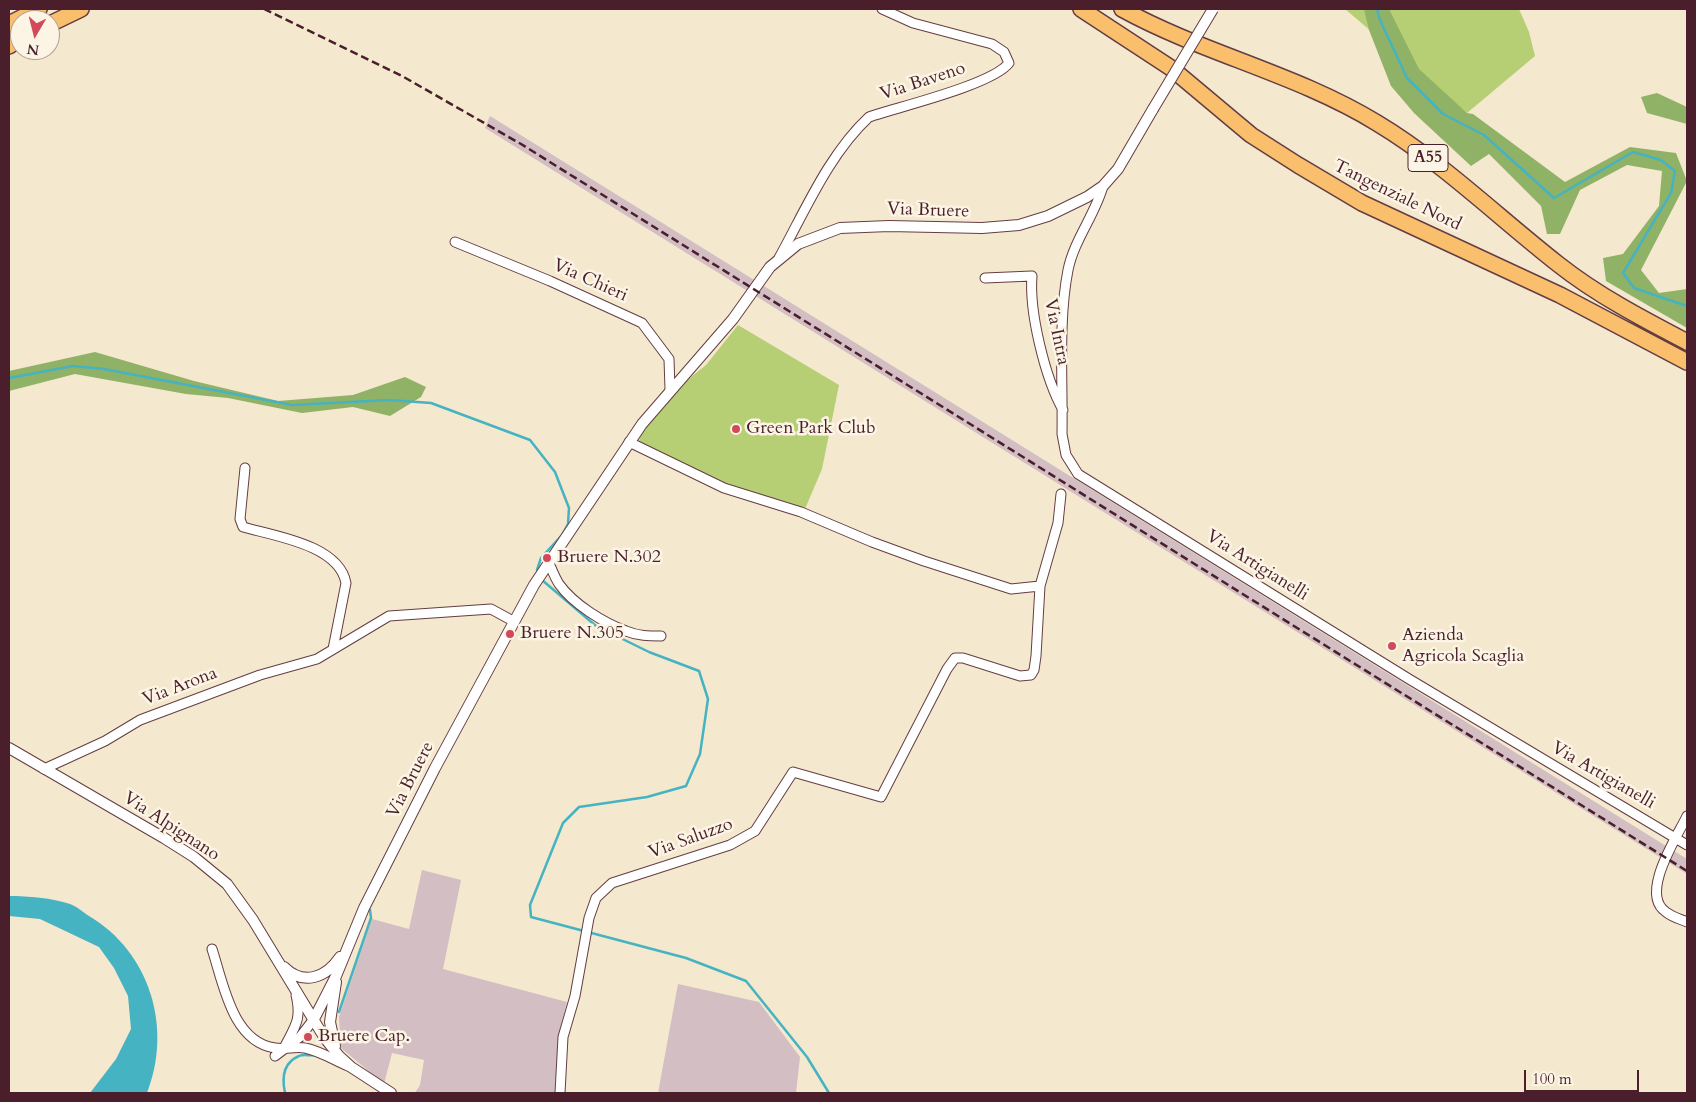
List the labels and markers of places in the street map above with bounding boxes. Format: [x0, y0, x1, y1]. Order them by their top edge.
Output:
place label: Green Park Club [746, 418, 876, 440]
marker: Green Park Club [730, 423, 742, 435]
place label: Bruere N.302 [557, 547, 661, 569]
marker: Bruere N.302 [541, 552, 553, 564]
place label: Bruere N.305 [520, 623, 624, 645]
place label: Azienda Agricola Scaglia [1402, 625, 1524, 668]
marker: Bruere N.305 [504, 628, 516, 640]
marker: Azienda Agricola Scaglia [1386, 640, 1398, 652]
place label: Bruere Cap. [318, 1026, 410, 1048]
marker: Bruere Cap. [302, 1031, 314, 1043]

